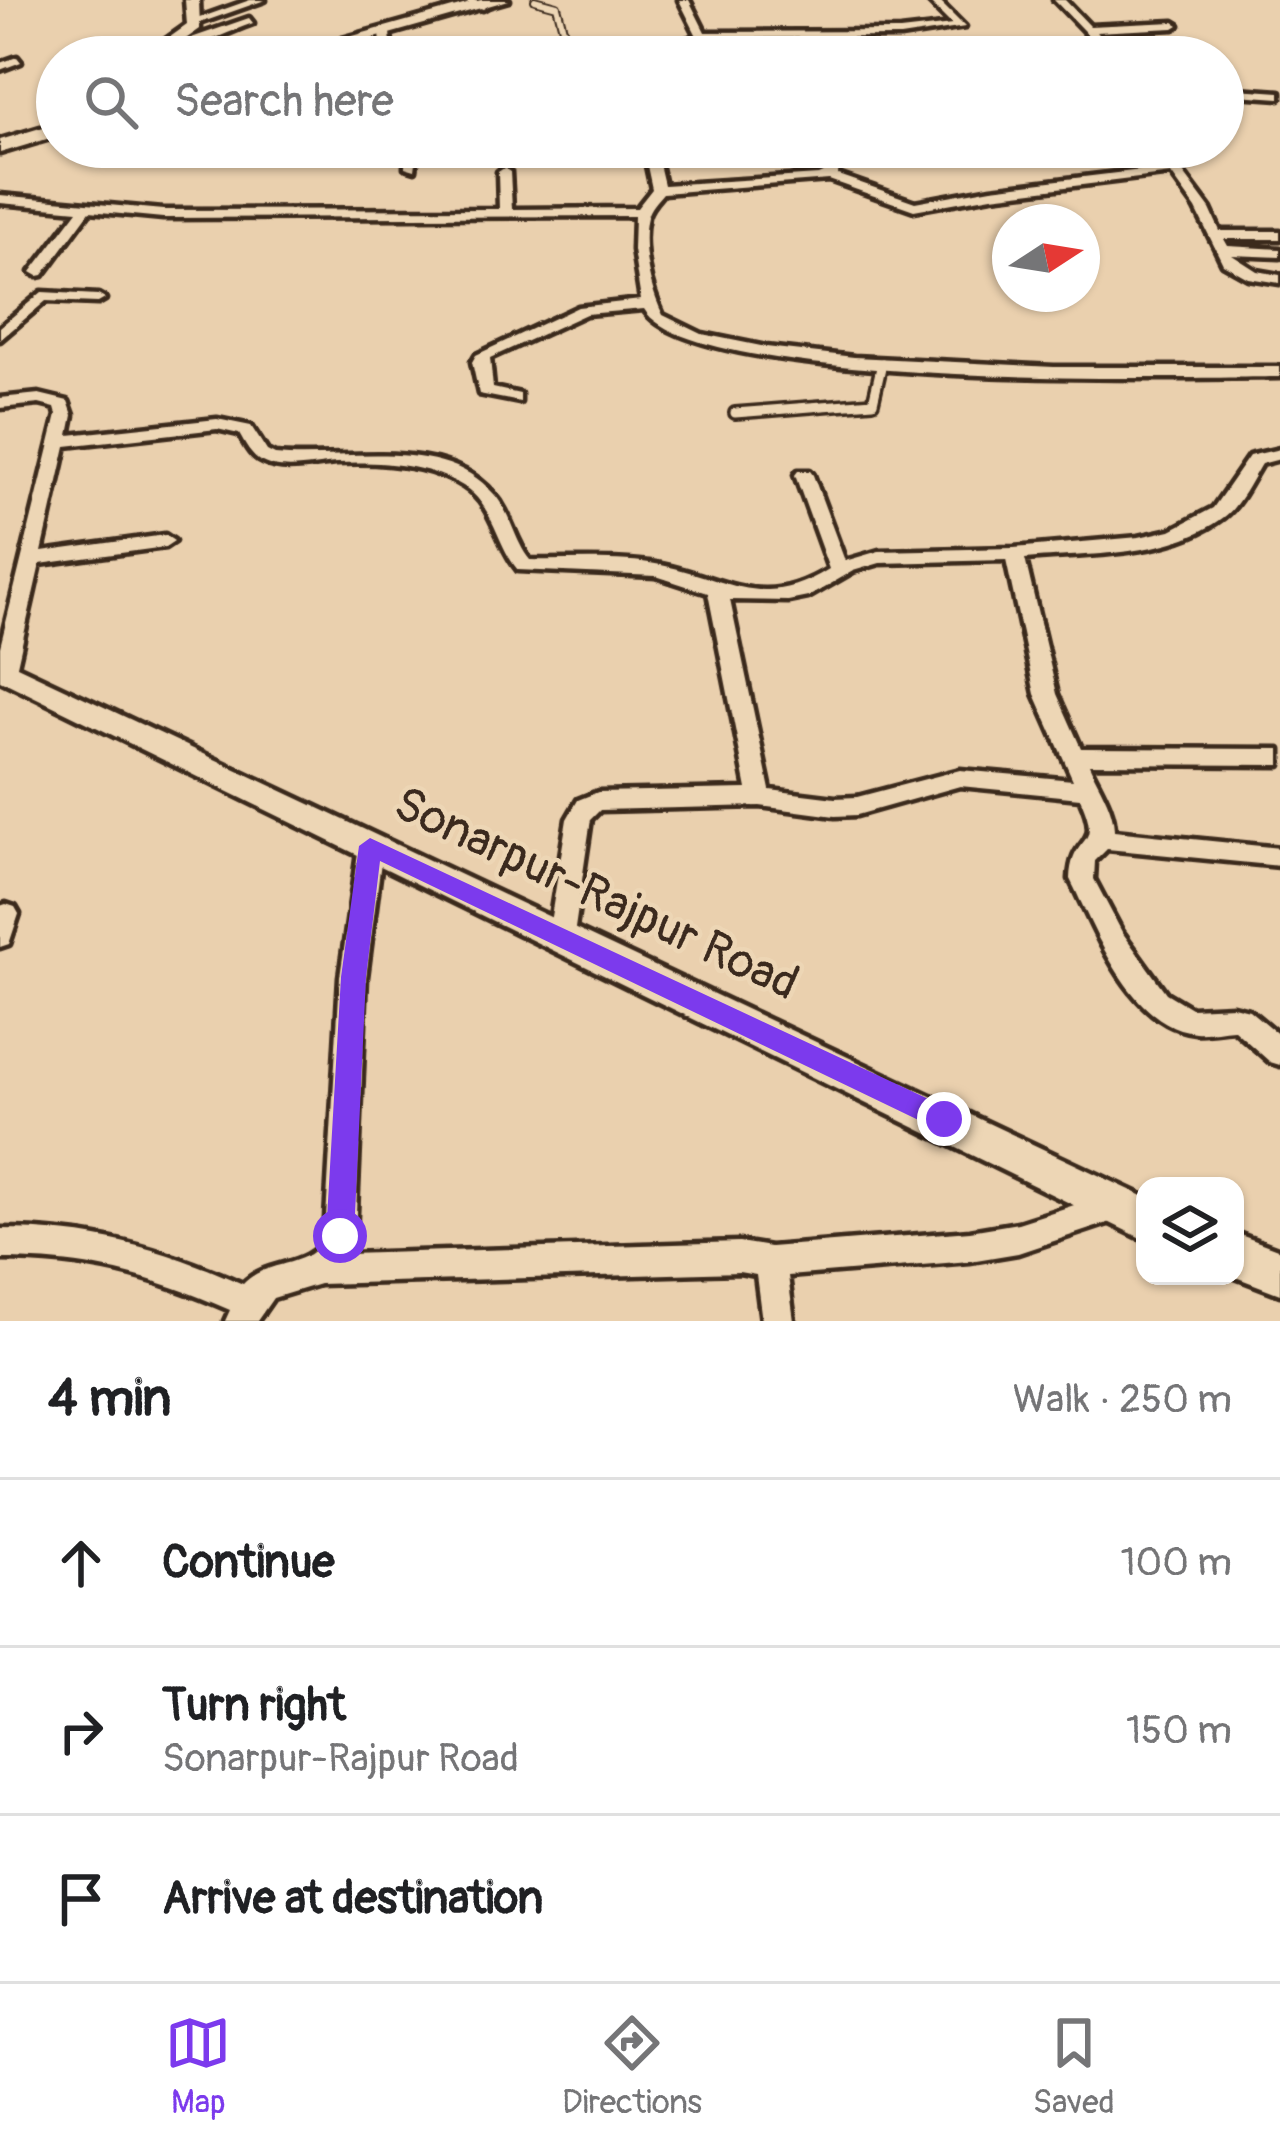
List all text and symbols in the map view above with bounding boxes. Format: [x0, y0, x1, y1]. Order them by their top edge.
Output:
search box [36, 36, 1244, 168]
icon: search [78, 69, 144, 135]
text: Search here [174, 74, 394, 130]
north arrow [992, 204, 1100, 312]
street label: Sonarpur-Rajpur Road [384, 774, 808, 1014]
route end [917, 1092, 971, 1146]
map controls [1136, 1177, 1244, 1285]
button: layers [1136, 1177, 1244, 1285]
route start [313, 1209, 367, 1263]
text: 4 min [48, 1367, 171, 1431]
text: Walk · 250 m [1013, 1375, 1232, 1424]
icon: ahead [48, 1530, 114, 1596]
text: Continue [162, 1535, 335, 1591]
text: 100 m [1120, 1538, 1232, 1587]
text: Turn right [162, 1678, 346, 1734]
icon: right [48, 1698, 114, 1764]
text: 150 m [1126, 1706, 1232, 1755]
text: Sonarpur-Rajpur Road [162, 1734, 519, 1783]
icon: arrive [48, 1866, 114, 1932]
text: Arrive at destination [162, 1871, 543, 1927]
tab: Map [165, 2010, 231, 2123]
tab: Directions [562, 2010, 702, 2123]
tab: Saved [1033, 2010, 1115, 2123]

